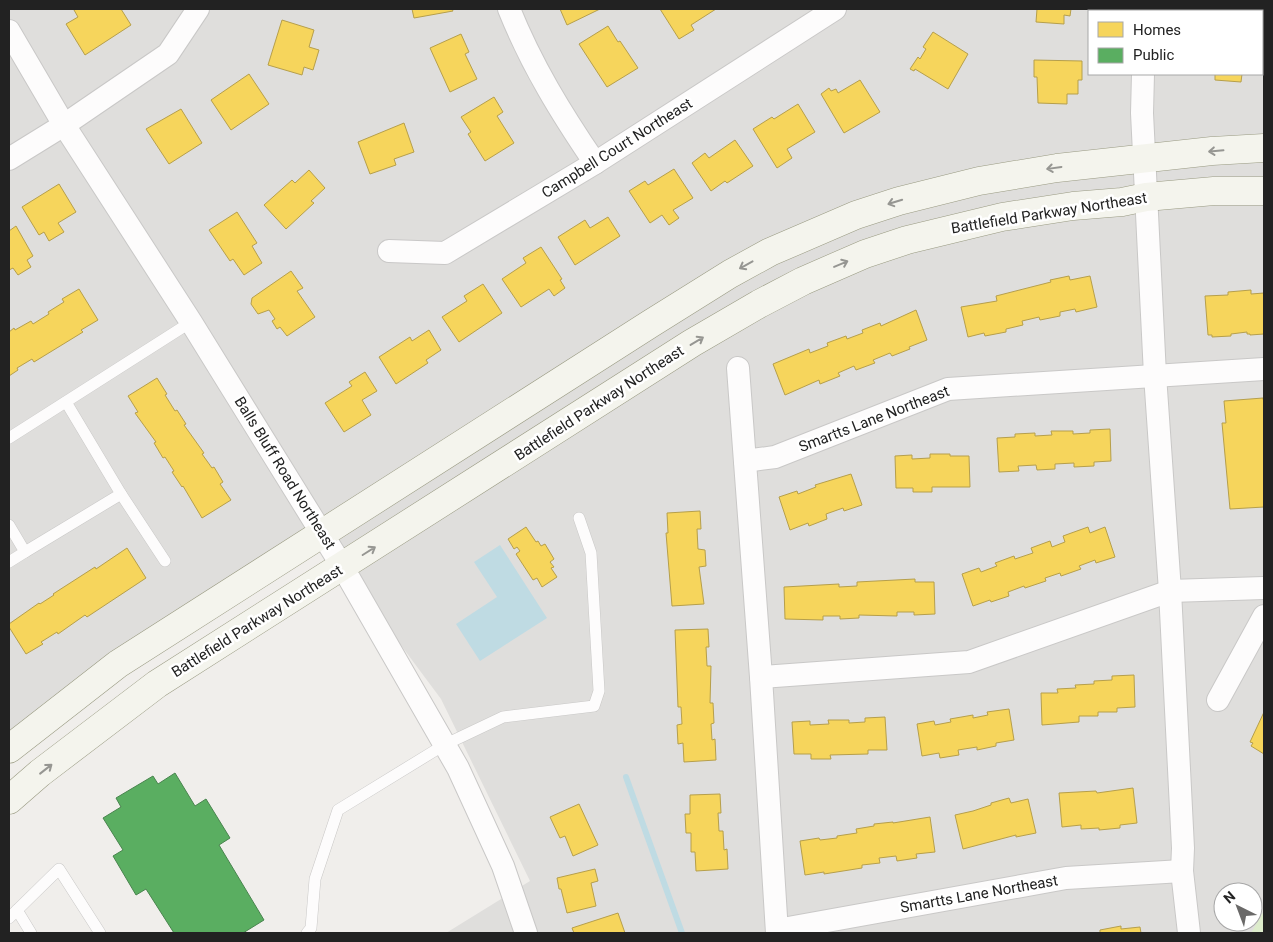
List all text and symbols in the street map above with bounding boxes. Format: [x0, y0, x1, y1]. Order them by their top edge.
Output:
legend [1088, 10, 1263, 75]
text: Homes [1133, 21, 1181, 39]
text: Public [1133, 46, 1174, 64]
street label: Campbell Court Northeast [538, 94, 696, 202]
one-way arrow [1208, 147, 1224, 156]
one-way arrow [1046, 164, 1062, 174]
street label: Battlefield Parkway Northeast [950, 189, 1148, 237]
one-way arrow [888, 198, 904, 208]
one-way arrow [833, 259, 848, 269]
one-way arrow [739, 261, 754, 271]
one-way arrow [690, 335, 704, 345]
street label: Battlefield Parkway Northeast [511, 341, 687, 464]
street label: Smartts Lane Northeast [796, 382, 952, 456]
street label: Balls Bluff Road Northeast [231, 393, 339, 553]
one-way arrow [361, 545, 375, 555]
street label: Battlefield Parkway Northeast [168, 561, 346, 681]
one-way arrow [39, 763, 52, 774]
street label: Smartts Lane Northeast [899, 871, 1059, 917]
north arrow [1213, 882, 1263, 932]
text: N [1220, 888, 1238, 907]

